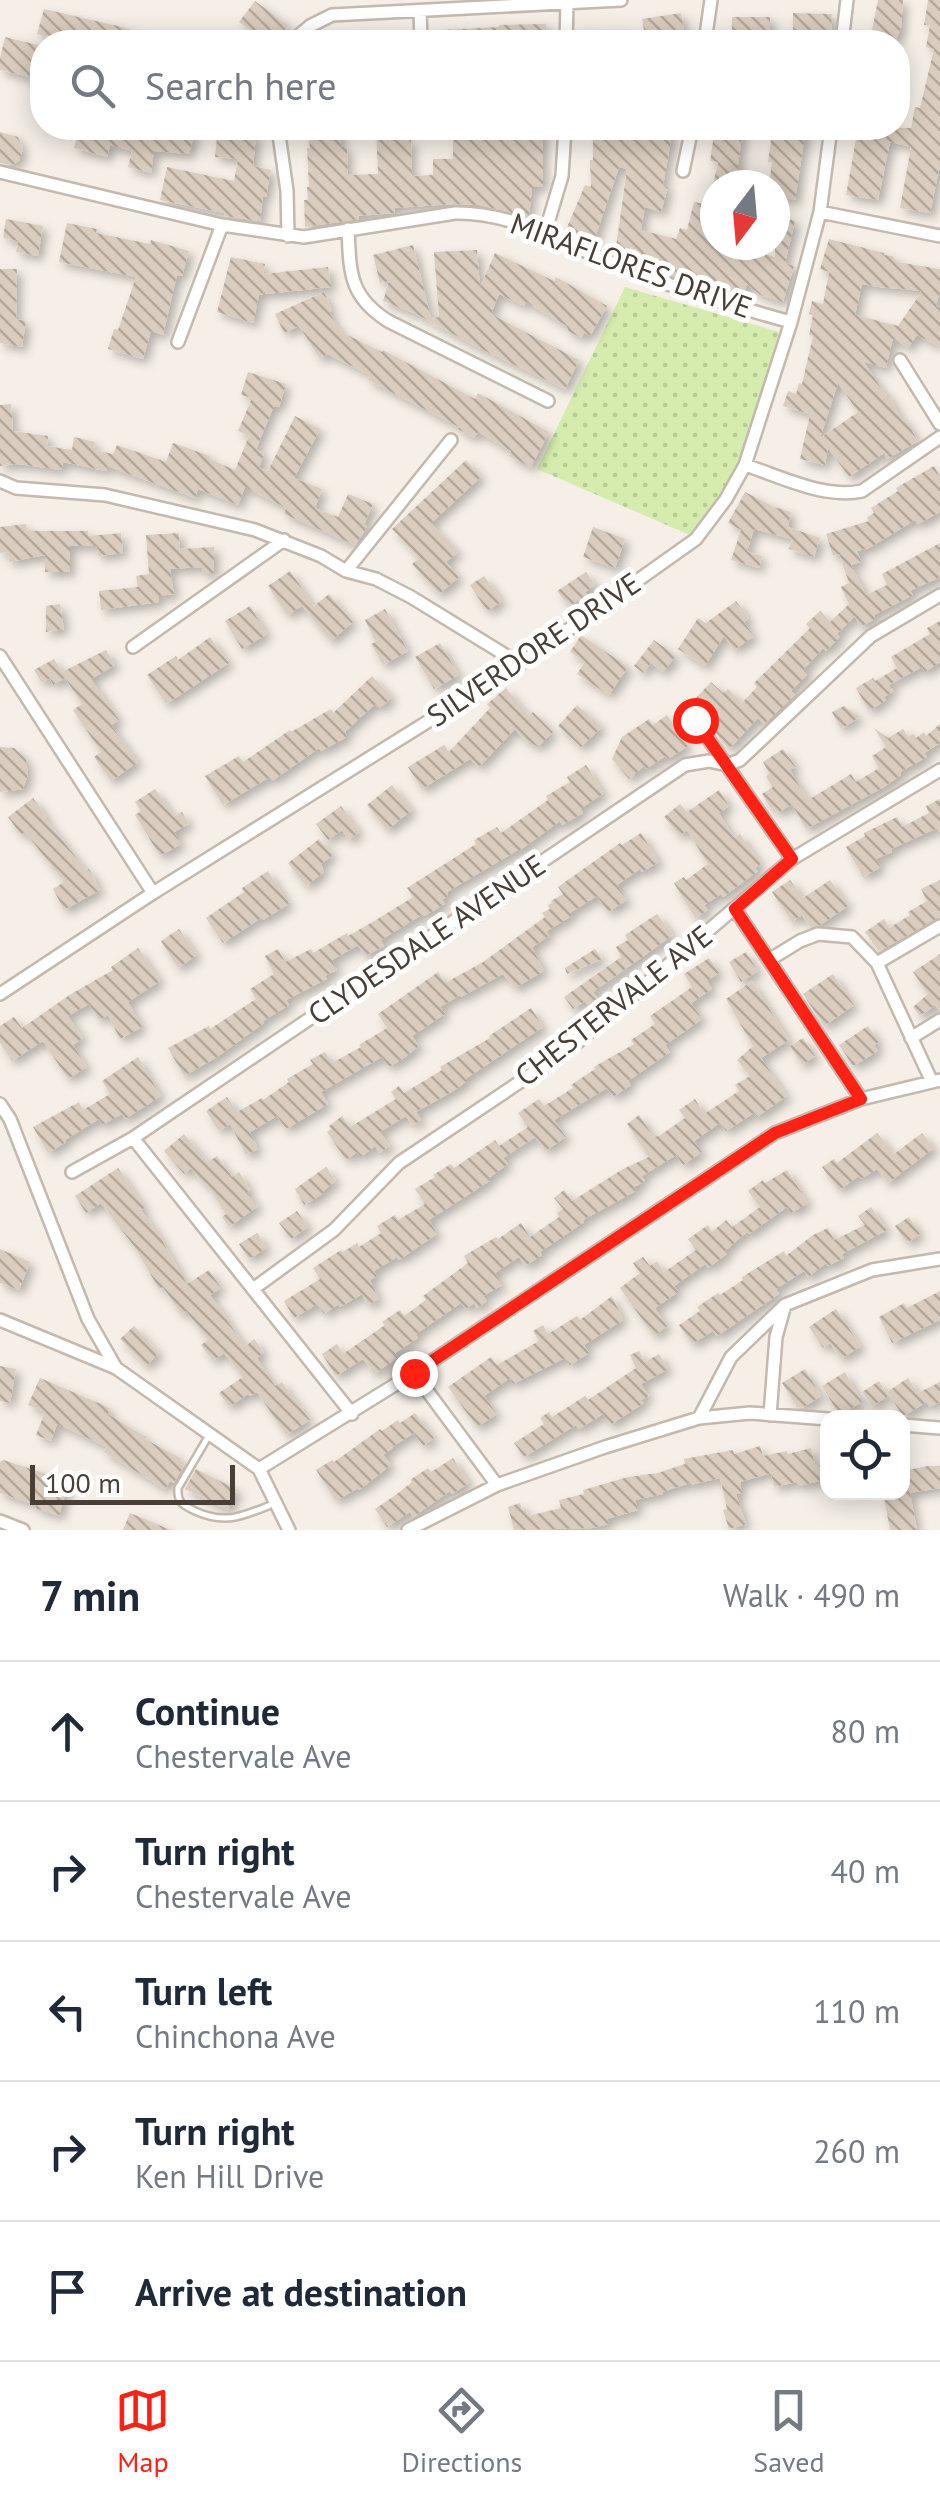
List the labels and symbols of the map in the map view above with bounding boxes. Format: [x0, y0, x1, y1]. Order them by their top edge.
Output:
north arrow [700, 170, 790, 260]
street label: MIRAFLORES DRIVE [506, 203, 757, 326]
street label: SILVERDORE DRIVE [419, 563, 647, 735]
route start [673, 698, 719, 744]
street label: CLYDESDALE AVENUE [300, 845, 552, 1033]
street label: CHESTERVALE AVE [507, 916, 720, 1094]
route end [392, 1351, 438, 1397]
scale bar [30, 1460, 235, 1504]

